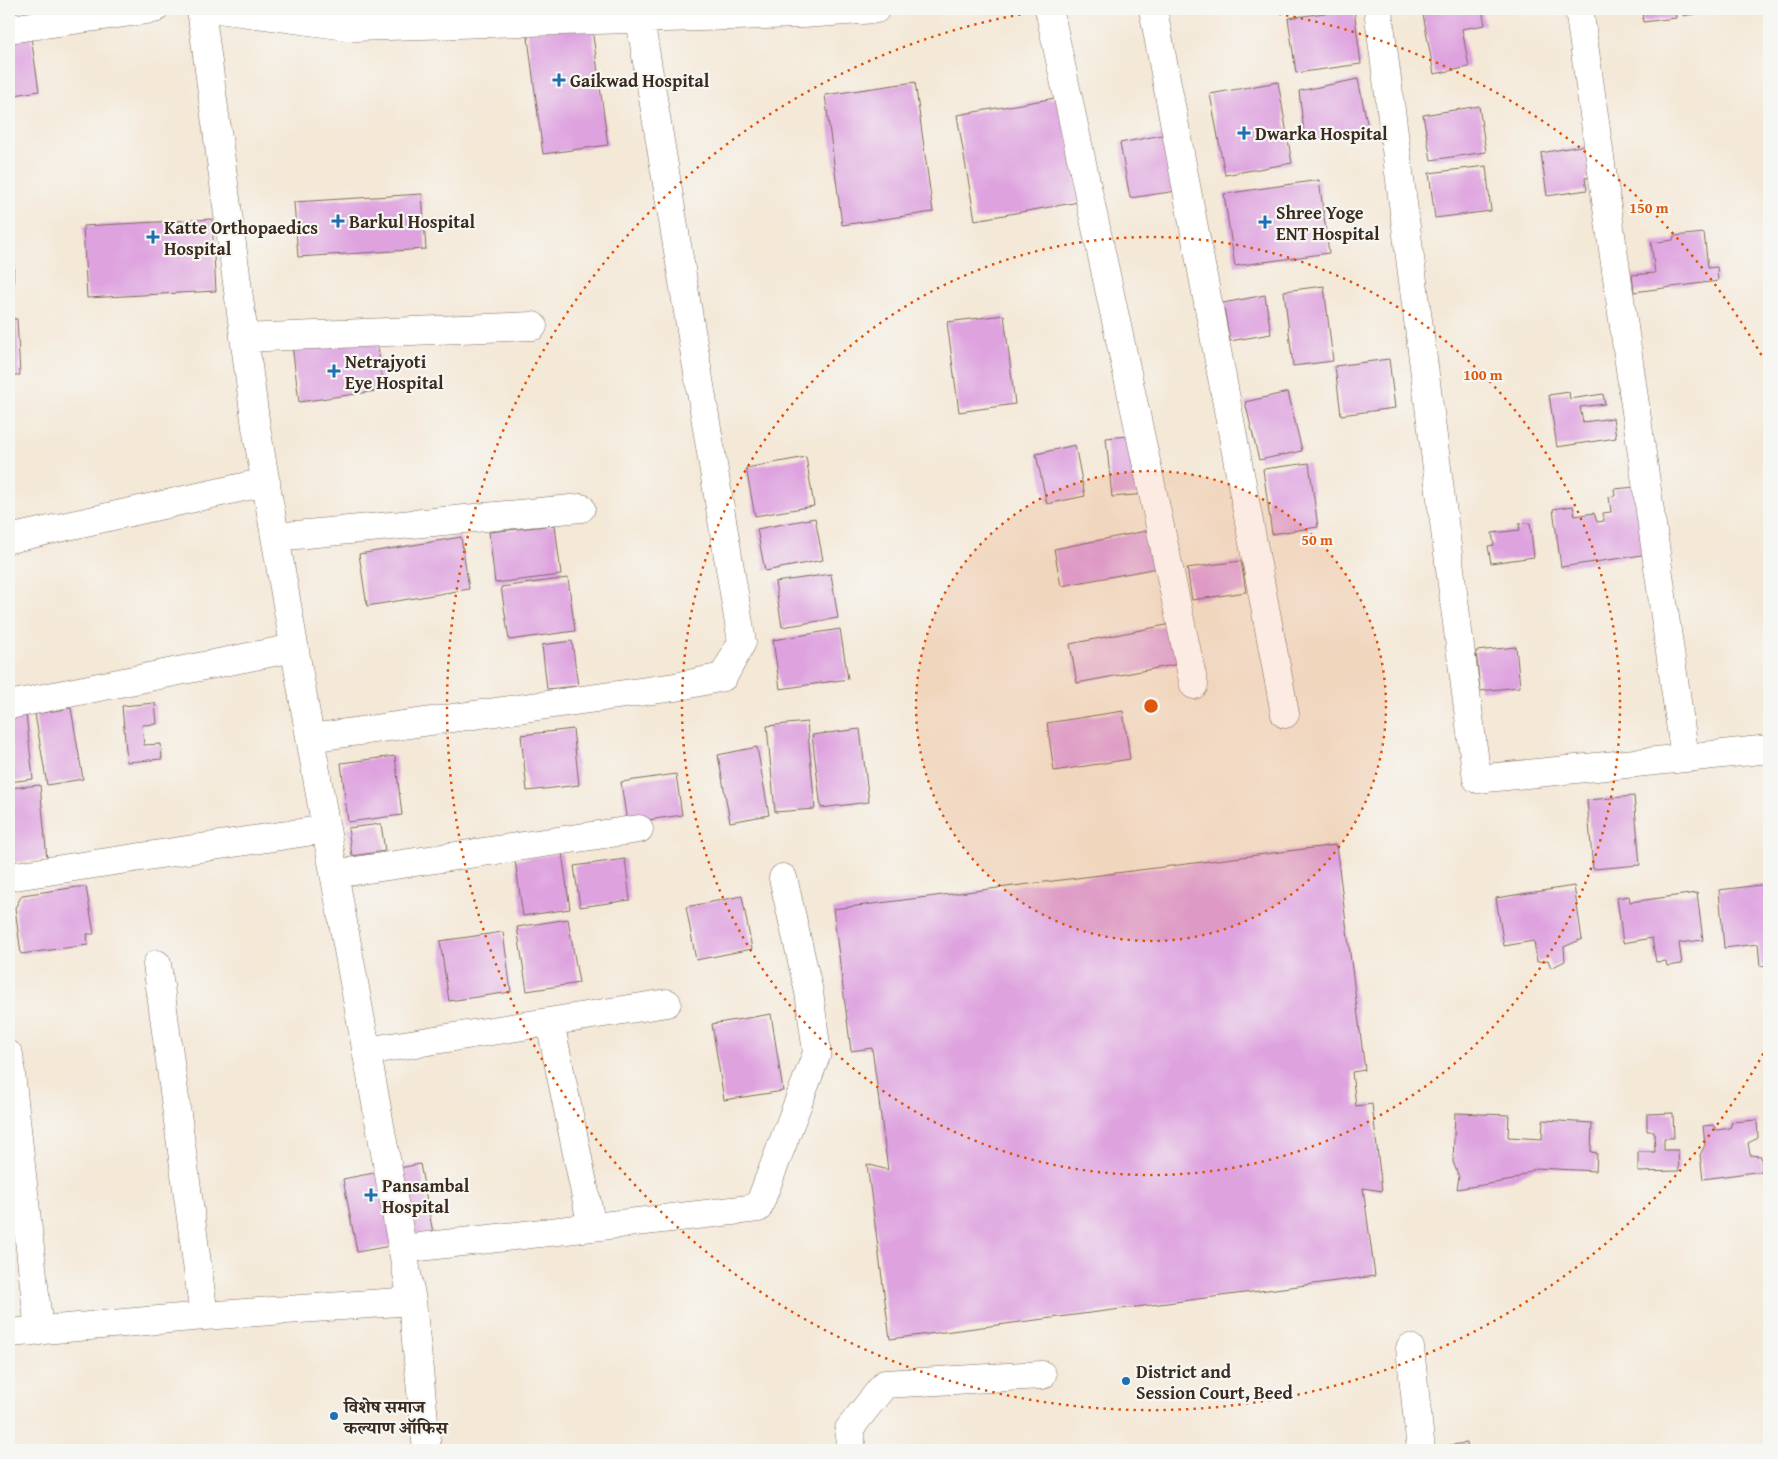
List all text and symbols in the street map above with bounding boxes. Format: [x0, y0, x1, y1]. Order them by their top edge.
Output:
place label: Gaikwad Hospital [570, 67, 710, 94]
marker: Gaikwad Hospital [552, 73, 566, 87]
place label: Dwarka Hospital [1255, 120, 1388, 147]
marker: Dwarka Hospital [1237, 126, 1251, 140]
text: 150 m [1629, 197, 1669, 218]
place label: Shree Yoge ENT Hospital [1276, 199, 1380, 247]
place label: Barkul Hospital [349, 208, 475, 235]
place label: Katte Orthopaedics Hospital [164, 214, 318, 262]
marker: Barkul Hospital [331, 214, 345, 228]
marker: Shree Yoge ENT Hospital [1258, 215, 1272, 229]
marker: Katte Orthopaedics Hospital [146, 230, 160, 244]
place label: Netrajyoti Eye Hospital [345, 348, 444, 396]
marker: Netrajyoti Eye Hospital [327, 364, 341, 378]
text: 100 m [1463, 364, 1503, 385]
text: 50 m [1301, 529, 1333, 550]
centre of rings [1142, 697, 1160, 715]
place label: Pansambal Hospital [382, 1172, 470, 1220]
marker: Pansambal Hospital [364, 1188, 378, 1202]
place label: District and Session Court, Beed [1136, 1358, 1294, 1406]
marker: District and Session Court, Beed [1120, 1375, 1132, 1387]
place label: विशेष समाज कल्याण ऑफिस [342, 1393, 449, 1441]
marker: विशेष समाज कल्याण ऑफिस [328, 1410, 340, 1422]

